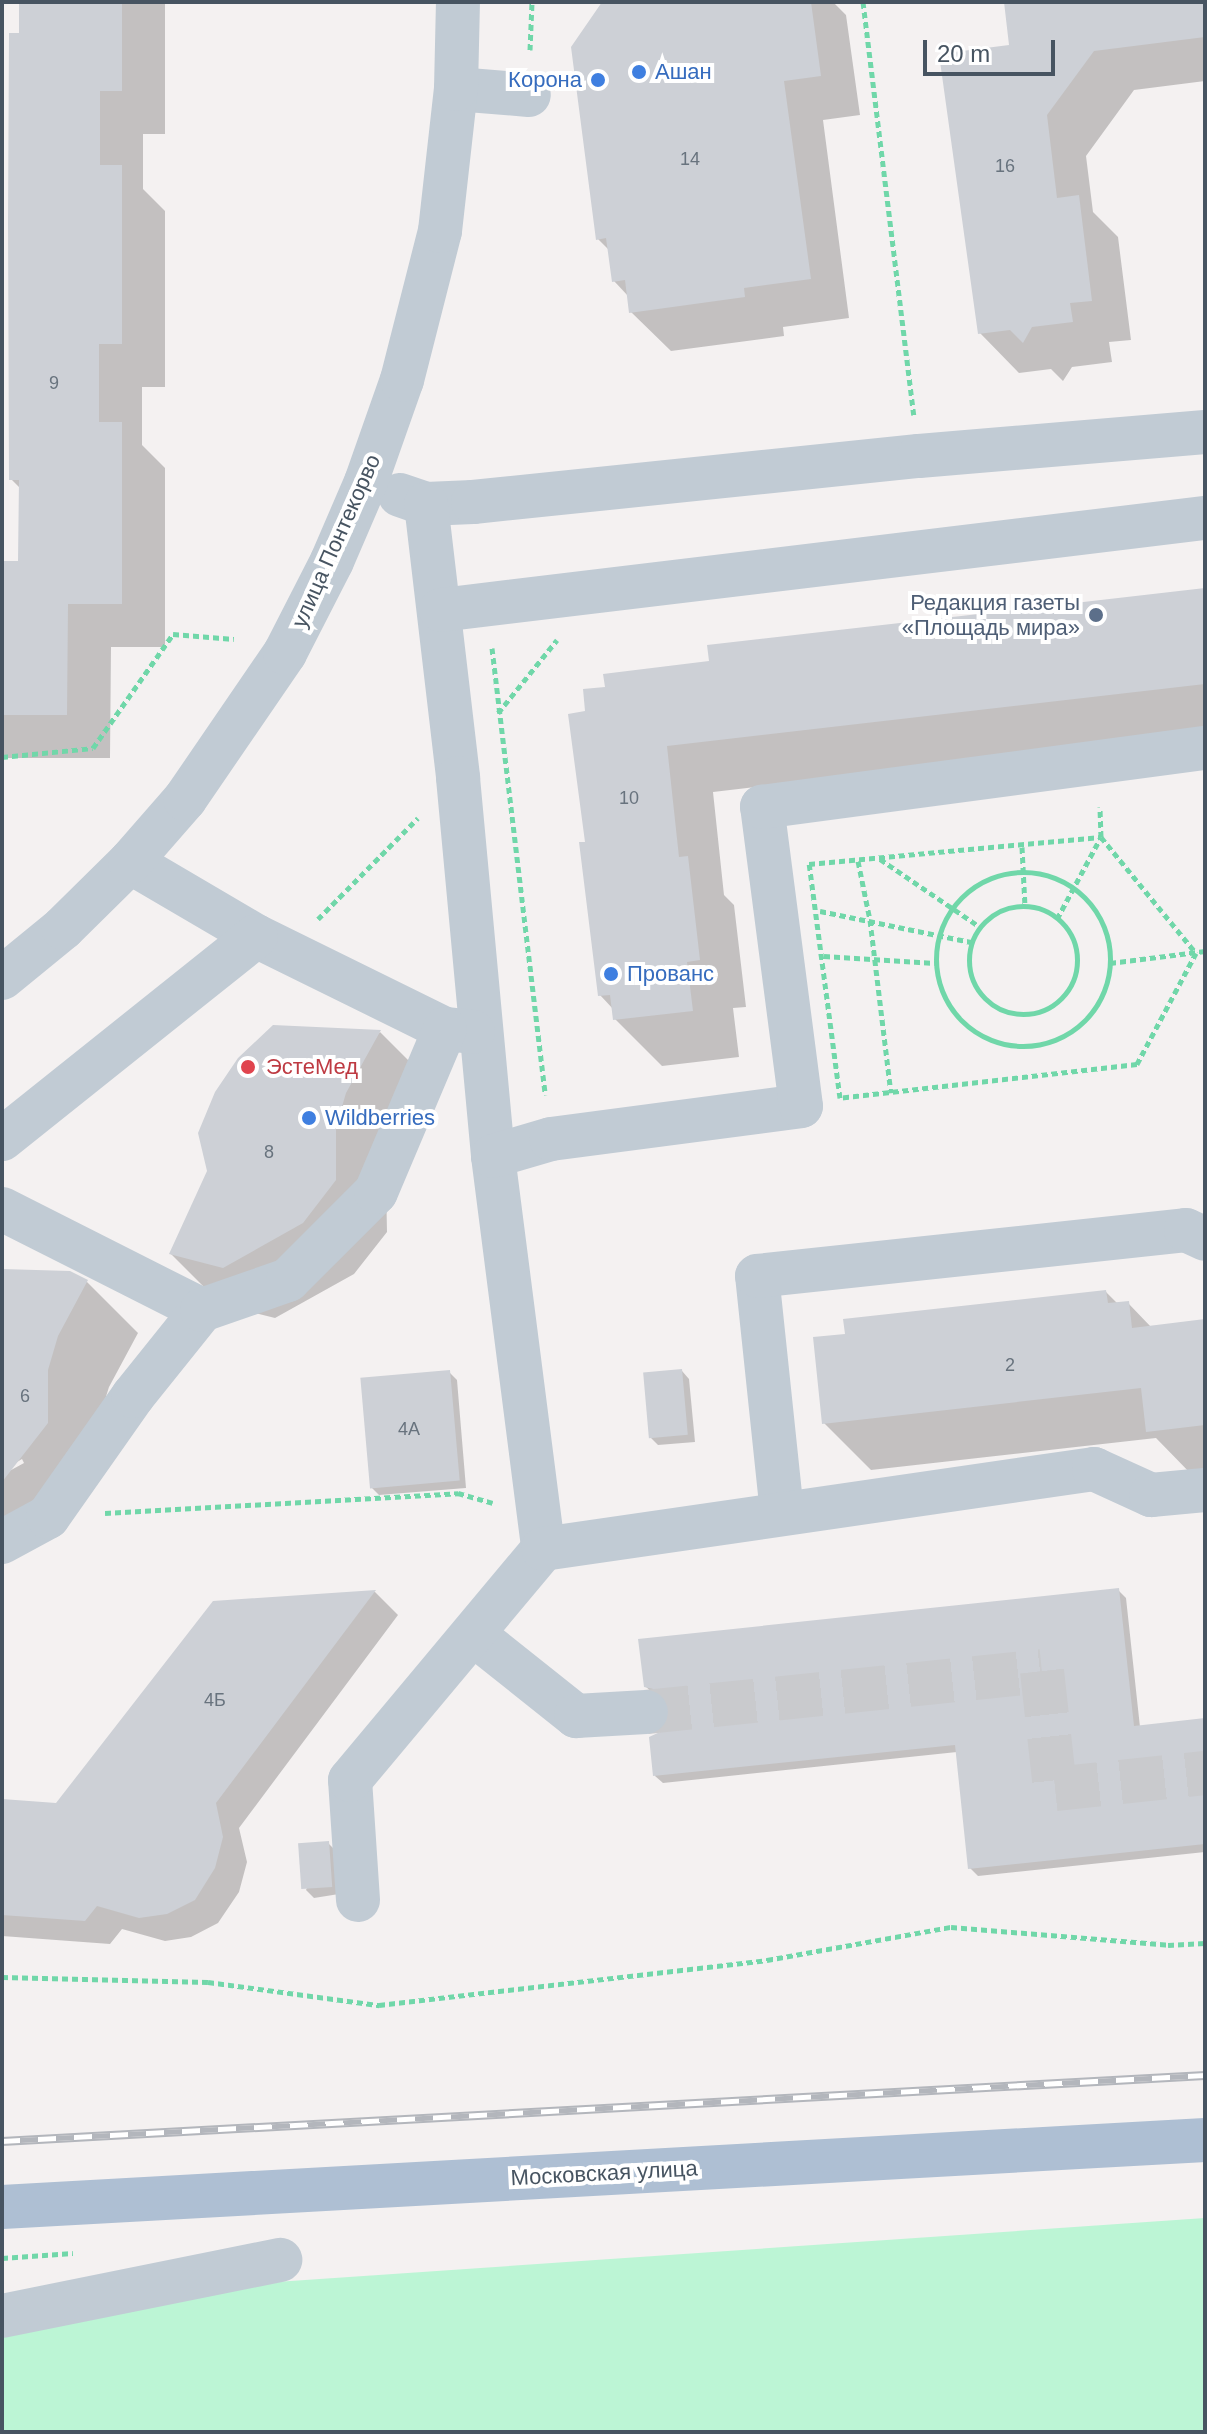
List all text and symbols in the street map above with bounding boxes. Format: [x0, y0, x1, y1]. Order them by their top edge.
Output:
scale bar [927, 24, 1059, 74]
text: 20 m [937, 40, 990, 67]
place label: Ашан [655, 59, 712, 85]
marker: Ашан [630, 63, 648, 81]
place label: Корона [508, 67, 582, 93]
marker: Корона [589, 71, 607, 89]
house number: 14 [680, 148, 700, 170]
house number: 16 [995, 155, 1015, 177]
house number: 9 [49, 372, 59, 394]
street label: улица Понтекорво [286, 450, 386, 632]
place label: Редакция газеты «Площадь мира» [902, 589, 1080, 640]
marker: Редакция газеты «Площадь мира» [1087, 606, 1105, 624]
house number: 10 [619, 787, 639, 809]
place label: Прованс [627, 961, 714, 987]
marker: Прованс [602, 965, 620, 983]
place label: ЭстеМед [266, 1054, 358, 1080]
marker: ЭстеМед [237, 1056, 259, 1078]
place label: Wildberries [325, 1105, 435, 1131]
marker: Wildberries [300, 1109, 318, 1127]
house number: 8 [264, 1141, 274, 1163]
house number: 2 [1005, 1354, 1015, 1376]
house number: 6 [20, 1385, 30, 1407]
house number: 4А [398, 1418, 420, 1440]
house number: 4Б [204, 1689, 226, 1711]
street label: Московская улица [510, 2155, 698, 2191]

